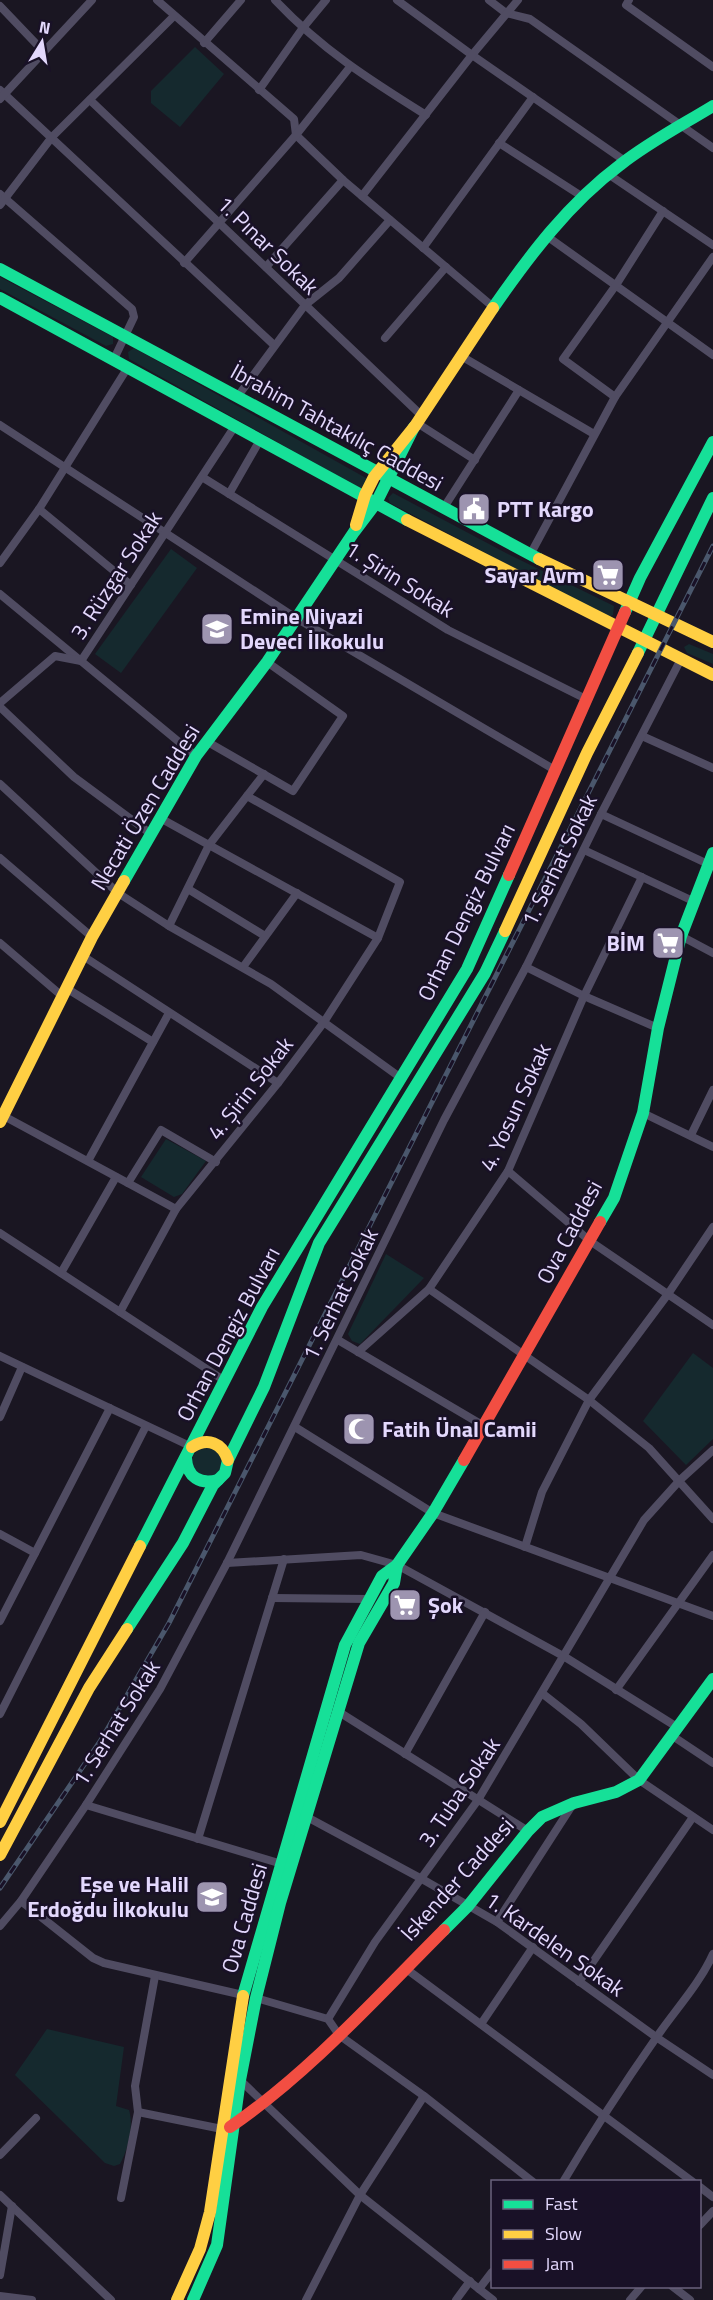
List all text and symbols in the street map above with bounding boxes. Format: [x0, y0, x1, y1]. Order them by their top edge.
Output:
north arrow [12, 12, 72, 72]
text: N [37, 14, 53, 40]
street label: 1. Pınar Sokak [209, 187, 327, 303]
street label: İbrahim Tahtakılıç Caddesi [224, 354, 450, 500]
public building icon: PTT Kargo [456, 491, 492, 527]
place label: PTT Kargo [497, 492, 594, 526]
street label: 3. Rüzgar Sokak [62, 504, 171, 646]
street label: 1. Şirin Sokak [339, 532, 462, 626]
supermarket icon: Sayar Avm [590, 557, 626, 593]
place label: Sayar Avm [485, 558, 585, 592]
place label: Emine Niyazi Deveci İlkokulu [240, 599, 384, 658]
school or university icon: Emine Niyazi Deveci İlkokulu [199, 611, 235, 647]
street label: Necati Özen Caddesi [82, 717, 208, 897]
street label: 1. Serhat Sokak [512, 788, 606, 932]
street label: Orhan Dengiz Bulvarı [408, 817, 524, 1007]
supermarket icon: BİM [650, 925, 686, 961]
place label: BİM [606, 926, 645, 960]
street label: 4. Şirin Sokak [199, 1029, 302, 1147]
street label: 4. Yosun Sokak [470, 1037, 560, 1177]
street label: Ova Caddesi [527, 1174, 611, 1290]
street label: 1. Serhat Sokak [293, 1222, 387, 1366]
street label: Orhan Dengiz Bulvarı [167, 1240, 289, 1428]
mosque icon: Fatih Ünal Camii [341, 1411, 377, 1447]
place label: Fatih Ünal Camii [382, 1412, 537, 1446]
supermarket icon: Şok [387, 1587, 423, 1623]
place label: Şok [428, 1588, 464, 1622]
street label: 1. Serhat Sokak [64, 1653, 169, 1793]
street label: 3. Tuba Sokak [410, 1730, 509, 1854]
street label: İskender Caddesi [392, 1809, 522, 1949]
street label: Ova Caddesi [212, 1859, 276, 1977]
place label: Eşe ve Halil Erdoğdu İlkokulu [27, 1867, 189, 1926]
school or university icon: Eşe ve Halil Erdoğdu İlkokulu [194, 1879, 230, 1915]
street label: 1. Kardelen Sokak [478, 1883, 632, 2005]
legend [491, 2180, 701, 2288]
text: Fast [545, 2190, 578, 2217]
text: Slow [545, 2220, 582, 2247]
text: Jam [545, 2250, 574, 2277]

